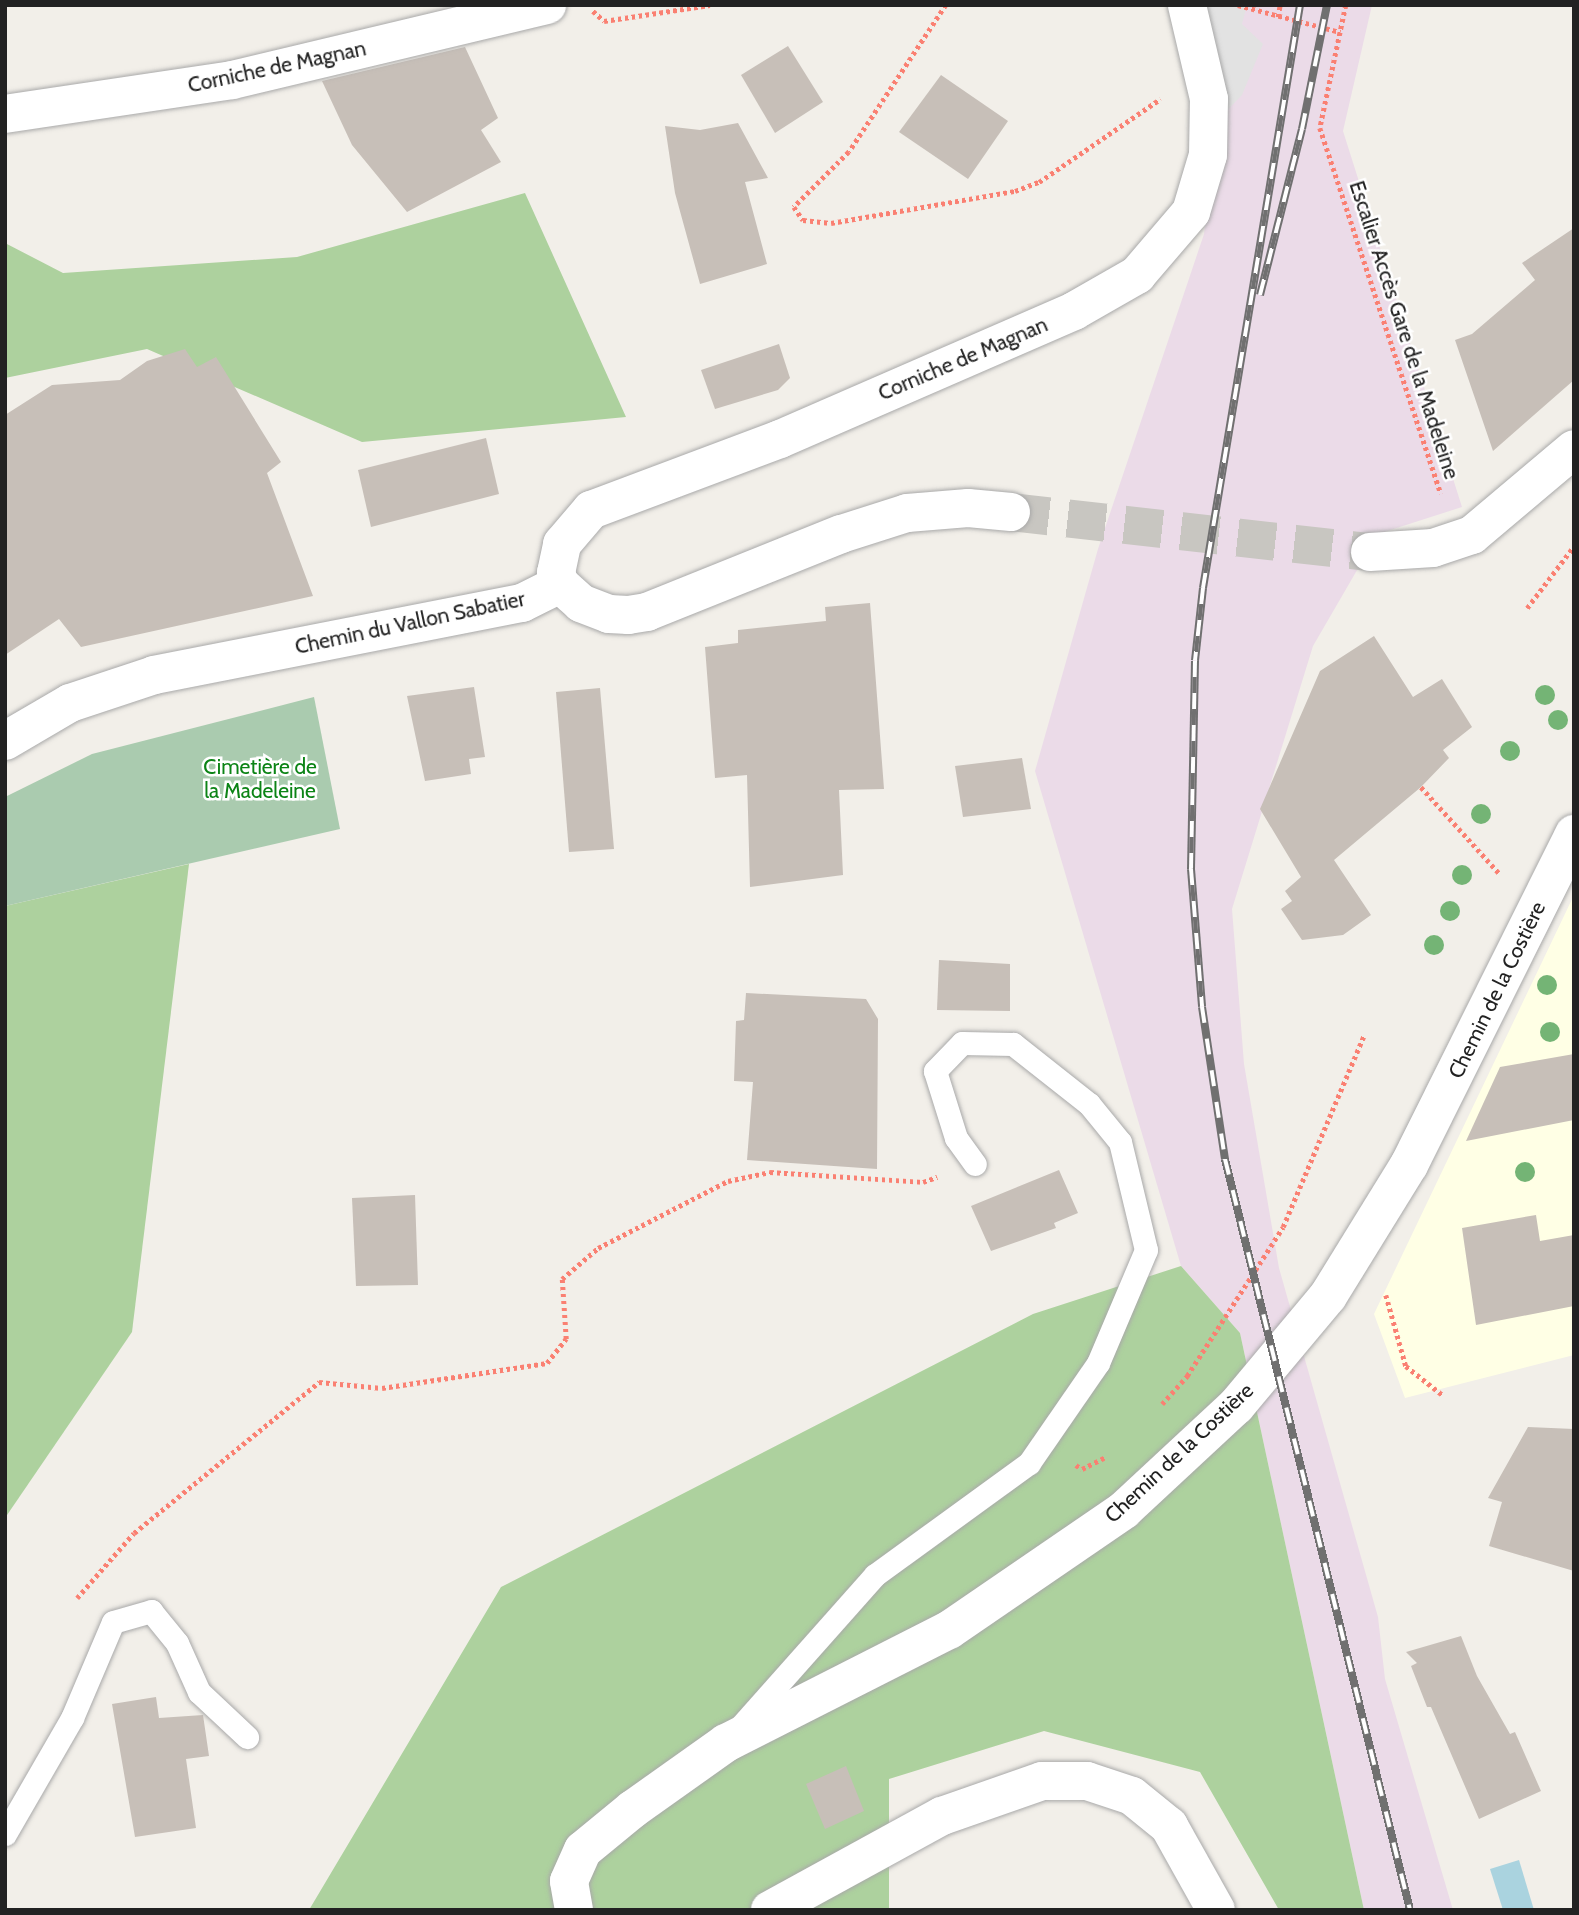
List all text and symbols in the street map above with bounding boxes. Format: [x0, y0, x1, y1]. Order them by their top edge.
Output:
street label: Corniche de Magnan [186, 36, 368, 98]
street label: Escalier Accès Gare de la Madeleine [1344, 178, 1464, 482]
street label: Corniche de Magnan [875, 312, 1051, 406]
street label: Chemin du Vallon Sabatier [293, 586, 527, 660]
park label: Cimetière de la Madeleine [203, 754, 317, 804]
street label: Chemin de la Costière [1443, 897, 1551, 1083]
street label: Chemin de la Costière [1100, 1378, 1258, 1528]

